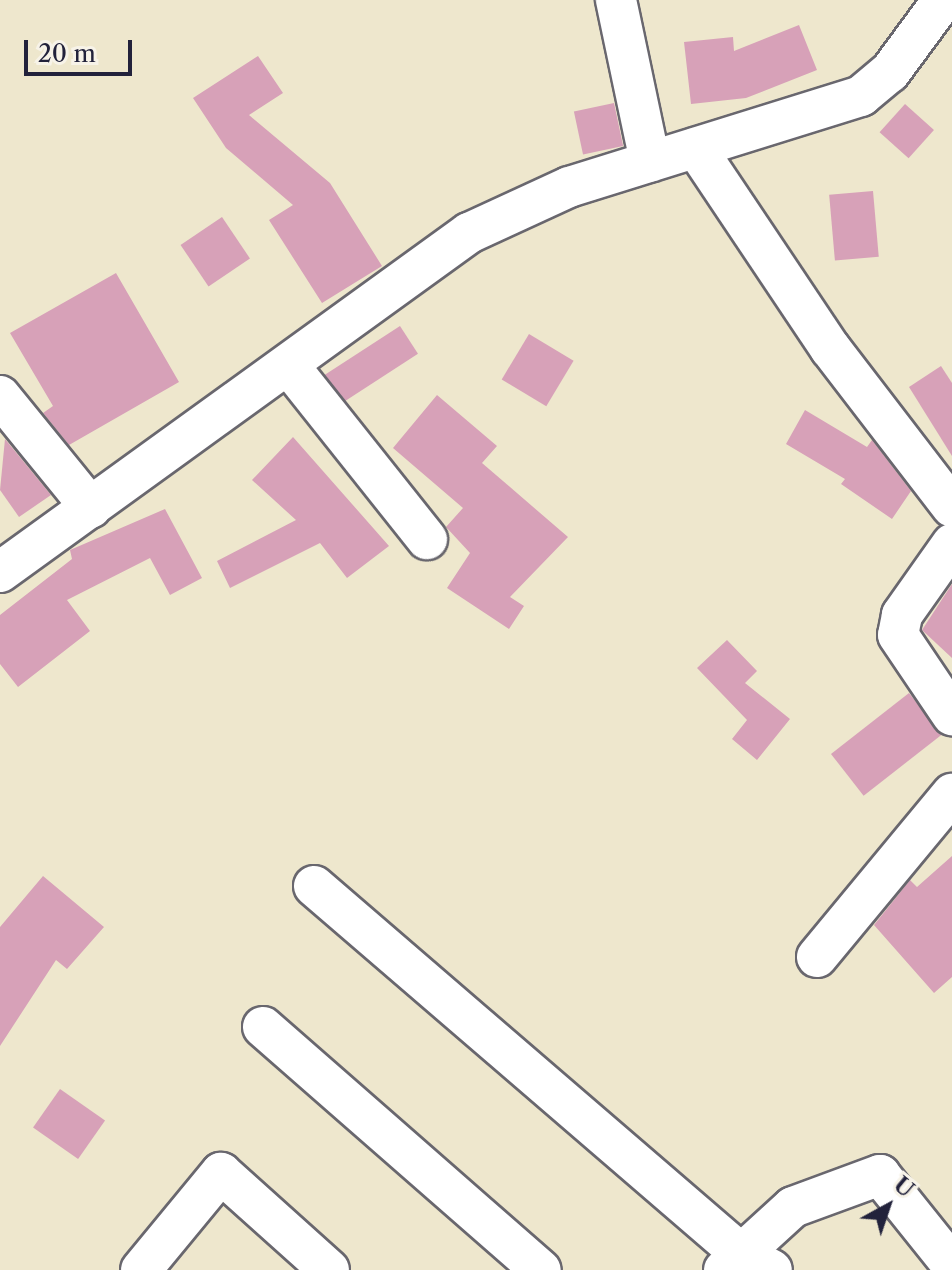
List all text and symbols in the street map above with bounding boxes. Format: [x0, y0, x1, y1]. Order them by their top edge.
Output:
scale bar [28, 24, 136, 74]
text: 20 m [38, 39, 96, 68]
north arrow [848, 1166, 928, 1246]
text: U [888, 1171, 919, 1203]

